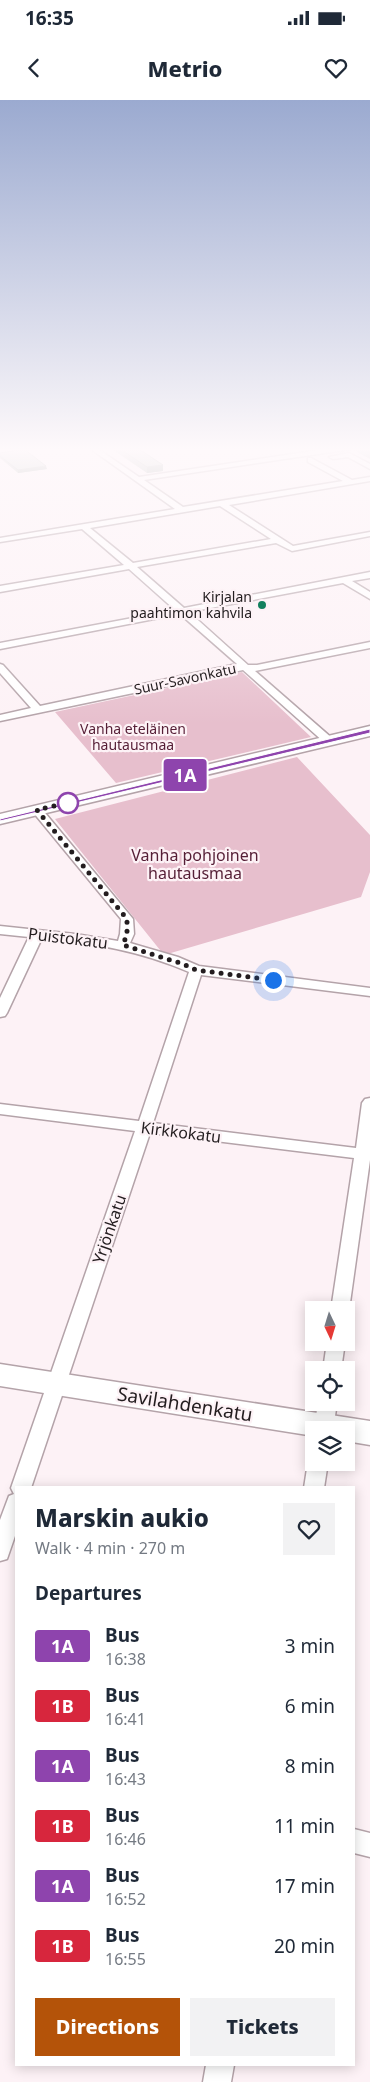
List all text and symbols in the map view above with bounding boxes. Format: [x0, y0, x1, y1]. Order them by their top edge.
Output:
text: 16:35 [25, 5, 74, 31]
text: Metrio [148, 53, 222, 83]
icon: back [20, 54, 48, 82]
icon: heart [322, 54, 350, 82]
place label: Kirjalan paahtimon kahvila [130, 587, 252, 622]
marker: Kirjalan paahtimon kahvila [256, 599, 268, 611]
street label: Suur-Savonkatu [132, 658, 238, 699]
park label: Vanha eteläinen hautausmaa [80, 719, 186, 754]
line badge: 1A [162, 759, 208, 791]
text: 1A [174, 763, 196, 787]
unlabelled marker [57, 792, 79, 814]
park label: Vanha pohjoinen hautausmaa [131, 844, 259, 884]
street label: Puistokatu [27, 922, 109, 954]
your location [261, 968, 286, 993]
street label: Kirkkokatu [140, 1116, 222, 1148]
street label: Yrjönkatu [87, 1191, 131, 1267]
north arrow [305, 1301, 355, 1351]
map controls [305, 1301, 355, 1471]
button: locate [305, 1361, 355, 1411]
street label: Savilahdenkatu [116, 1380, 254, 1428]
button: layers [305, 1421, 355, 1471]
text: Marskin aukio [35, 1501, 209, 1534]
button: heart [283, 1503, 335, 1555]
text: Walk · 4 min · 270 m [35, 1537, 185, 1559]
text: Departures [35, 1580, 142, 1606]
text: Bus [105, 1622, 140, 1648]
text: 3 min [285, 1633, 335, 1659]
text: 1A [51, 1634, 74, 1658]
text: 16:38 [105, 1648, 146, 1670]
text: Bus [105, 1682, 140, 1708]
text: 6 min [285, 1693, 335, 1719]
text: 1B [51, 1694, 74, 1718]
text: 16:41 [105, 1708, 146, 1730]
text: Bus [105, 1742, 140, 1768]
text: 8 min [285, 1753, 335, 1779]
text: 1A [51, 1754, 74, 1778]
text: 16:43 [105, 1768, 146, 1790]
text: Bus [105, 1802, 140, 1828]
text: 11 min [274, 1813, 335, 1839]
text: 1B [51, 1814, 74, 1838]
text: 16:46 [105, 1828, 146, 1850]
text: Bus [105, 1862, 140, 1888]
text: 17 min [274, 1873, 335, 1899]
text: 1A [51, 1874, 74, 1898]
text: 16:52 [105, 1888, 146, 1910]
text: Bus [105, 1922, 140, 1948]
text: 20 min [274, 1933, 335, 1959]
text: 1B [51, 1934, 74, 1958]
text: 16:55 [105, 1948, 146, 1970]
button: Directions [35, 1998, 180, 2056]
button: Tickets [190, 1998, 335, 2056]

